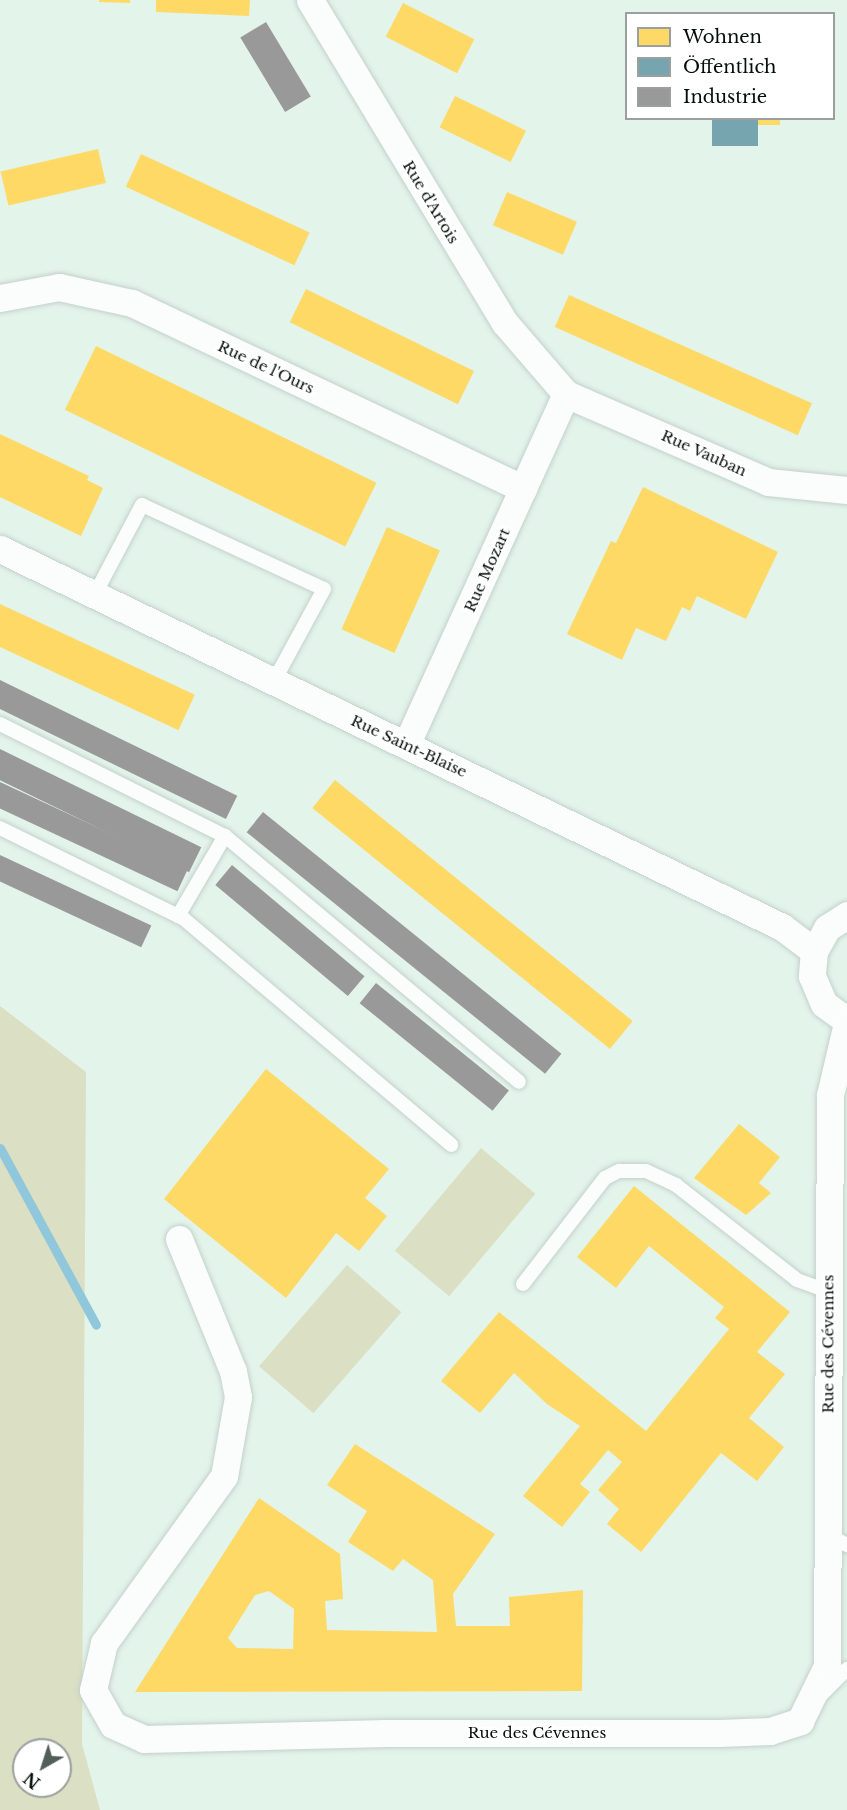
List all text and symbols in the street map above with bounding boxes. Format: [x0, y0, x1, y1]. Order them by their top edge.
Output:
legend [625, 12, 835, 120]
text: Wohnen [683, 26, 762, 48]
text: Öffentlich [683, 56, 777, 78]
text: Industrie [683, 86, 767, 108]
street label: Rue d'Artois [399, 157, 463, 247]
street label: Rue de l'Ours [215, 337, 317, 397]
street label: Rue Vauban [658, 426, 750, 480]
street label: Rue Mozart [460, 525, 514, 615]
street label: Rue Saint-Blaise [348, 711, 470, 781]
street label: Rue des Cévennes [819, 1275, 837, 1413]
street label: Rue des Cévennes [468, 1724, 606, 1742]
north arrow [12, 1738, 72, 1798]
text: N [20, 1768, 44, 1793]

